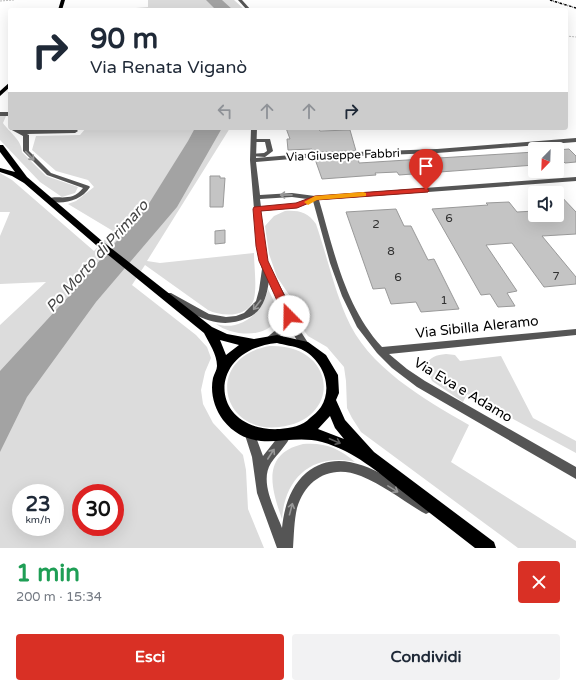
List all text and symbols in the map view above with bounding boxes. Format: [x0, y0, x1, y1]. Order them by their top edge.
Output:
text: 90 m [90, 22, 158, 56]
icon: right [24, 24, 76, 76]
text: Via Renata Viganò [90, 56, 247, 78]
icon: left [214, 100, 236, 122]
icon: ahead [256, 100, 278, 122]
icon: ahead [298, 100, 320, 122]
icon: right [340, 100, 362, 122]
north arrow [528, 142, 564, 178]
map controls [528, 142, 564, 222]
street label: Via Giuseppe Fabbri [286, 146, 400, 164]
pin [409, 149, 443, 190]
one-way arrow [26, 151, 35, 161]
icon: arrive [415, 155, 437, 177]
button: sound [528, 186, 564, 222]
one-way arrow [280, 191, 293, 199]
water label: Po Morto di Primaro [42, 196, 152, 316]
house number: 6 [445, 211, 453, 225]
house number: 2 [372, 217, 380, 231]
house number: 8 [387, 244, 395, 258]
house number: 7 [552, 269, 560, 283]
house number: 6 [394, 270, 402, 284]
house number: 1 [440, 293, 448, 307]
position arrow [268, 295, 310, 337]
one-way arrow [253, 300, 262, 310]
street label: Via Sibilla Aleramo [415, 312, 539, 342]
street label: Via Eva e Adamo [411, 354, 515, 426]
one-way arrow [328, 438, 340, 445]
one-way arrow [267, 448, 276, 459]
speed limit sign: 30 [72, 484, 124, 536]
one-way arrow [387, 485, 399, 493]
text: 23 [25, 493, 51, 517]
one-way arrow [288, 503, 295, 516]
text: km/h [25, 514, 51, 526]
text: 1 min [16, 559, 80, 588]
button: close [518, 561, 560, 603]
text: 200 m · 15:34 [16, 589, 102, 605]
button: Esci [16, 634, 284, 680]
button: Condividi [292, 634, 560, 680]

